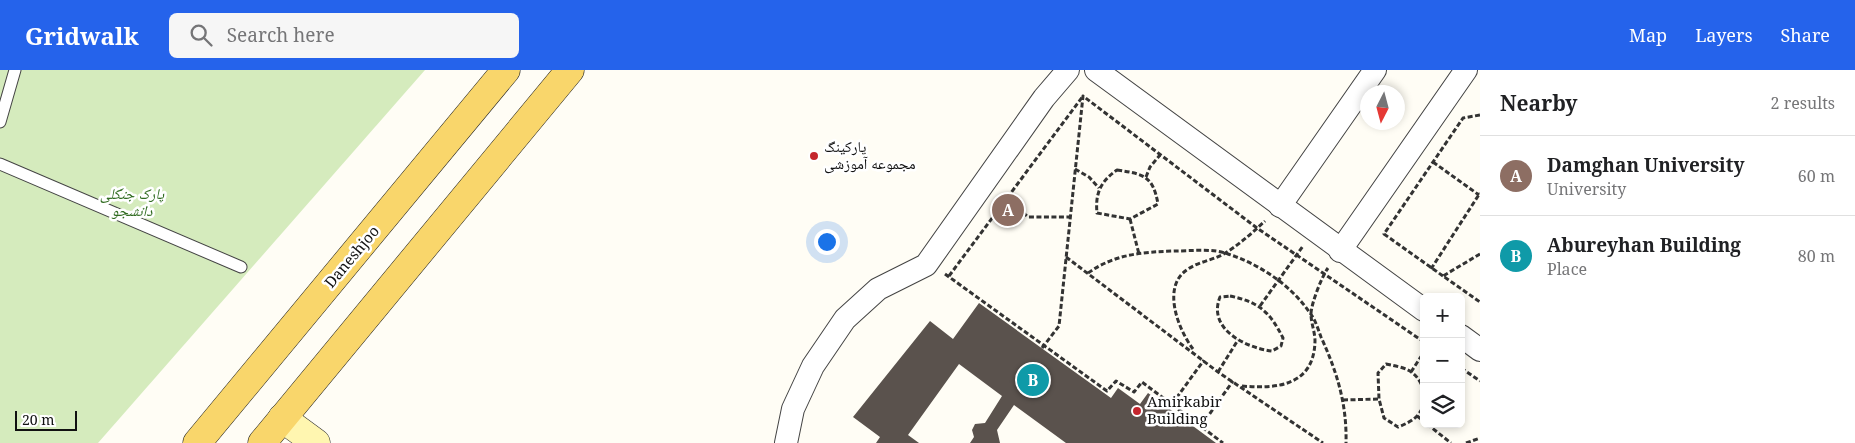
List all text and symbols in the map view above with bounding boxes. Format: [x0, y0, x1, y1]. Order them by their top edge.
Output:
search box [169, 13, 519, 58]
text: Gridwalk [25, 19, 139, 52]
icon: search [187, 21, 215, 49]
text: Search here [227, 22, 335, 48]
text: Map [1629, 23, 1667, 47]
text: Layers [1695, 23, 1753, 47]
text: Share [1781, 23, 1830, 47]
north arrow [1360, 85, 1405, 130]
text: Nearby [1500, 89, 1578, 117]
text: 2 results [1771, 92, 1835, 114]
place label: پارکینگ مجموعه آموزشی [824, 136, 916, 174]
marker: پارکینگ مجموعه آموزشی [808, 150, 820, 162]
text: Damghan University [1547, 152, 1744, 178]
text: A [1510, 165, 1522, 187]
text: 60 m [1798, 165, 1835, 187]
text: University [1547, 178, 1626, 200]
park label: پارک جنگلی دانشجو [100, 183, 165, 220]
pin: A [992, 191, 1024, 229]
street label: Daneshjoo [319, 221, 383, 292]
your location [814, 229, 840, 255]
text: Abureyhan Building [1547, 232, 1741, 258]
text: B [1511, 245, 1521, 267]
text: 80 m [1798, 245, 1835, 267]
text: Place [1547, 258, 1587, 280]
map controls [1420, 293, 1465, 428]
button: + [1420, 293, 1465, 338]
button: − [1420, 338, 1465, 383]
pin: B [1017, 361, 1049, 399]
button: layers [1420, 383, 1465, 428]
place label: Amirkabir Building [1147, 391, 1222, 428]
marker: Amirkabir Building [1131, 405, 1143, 417]
scale bar [15, 408, 78, 431]
text: 20 m [22, 410, 55, 429]

